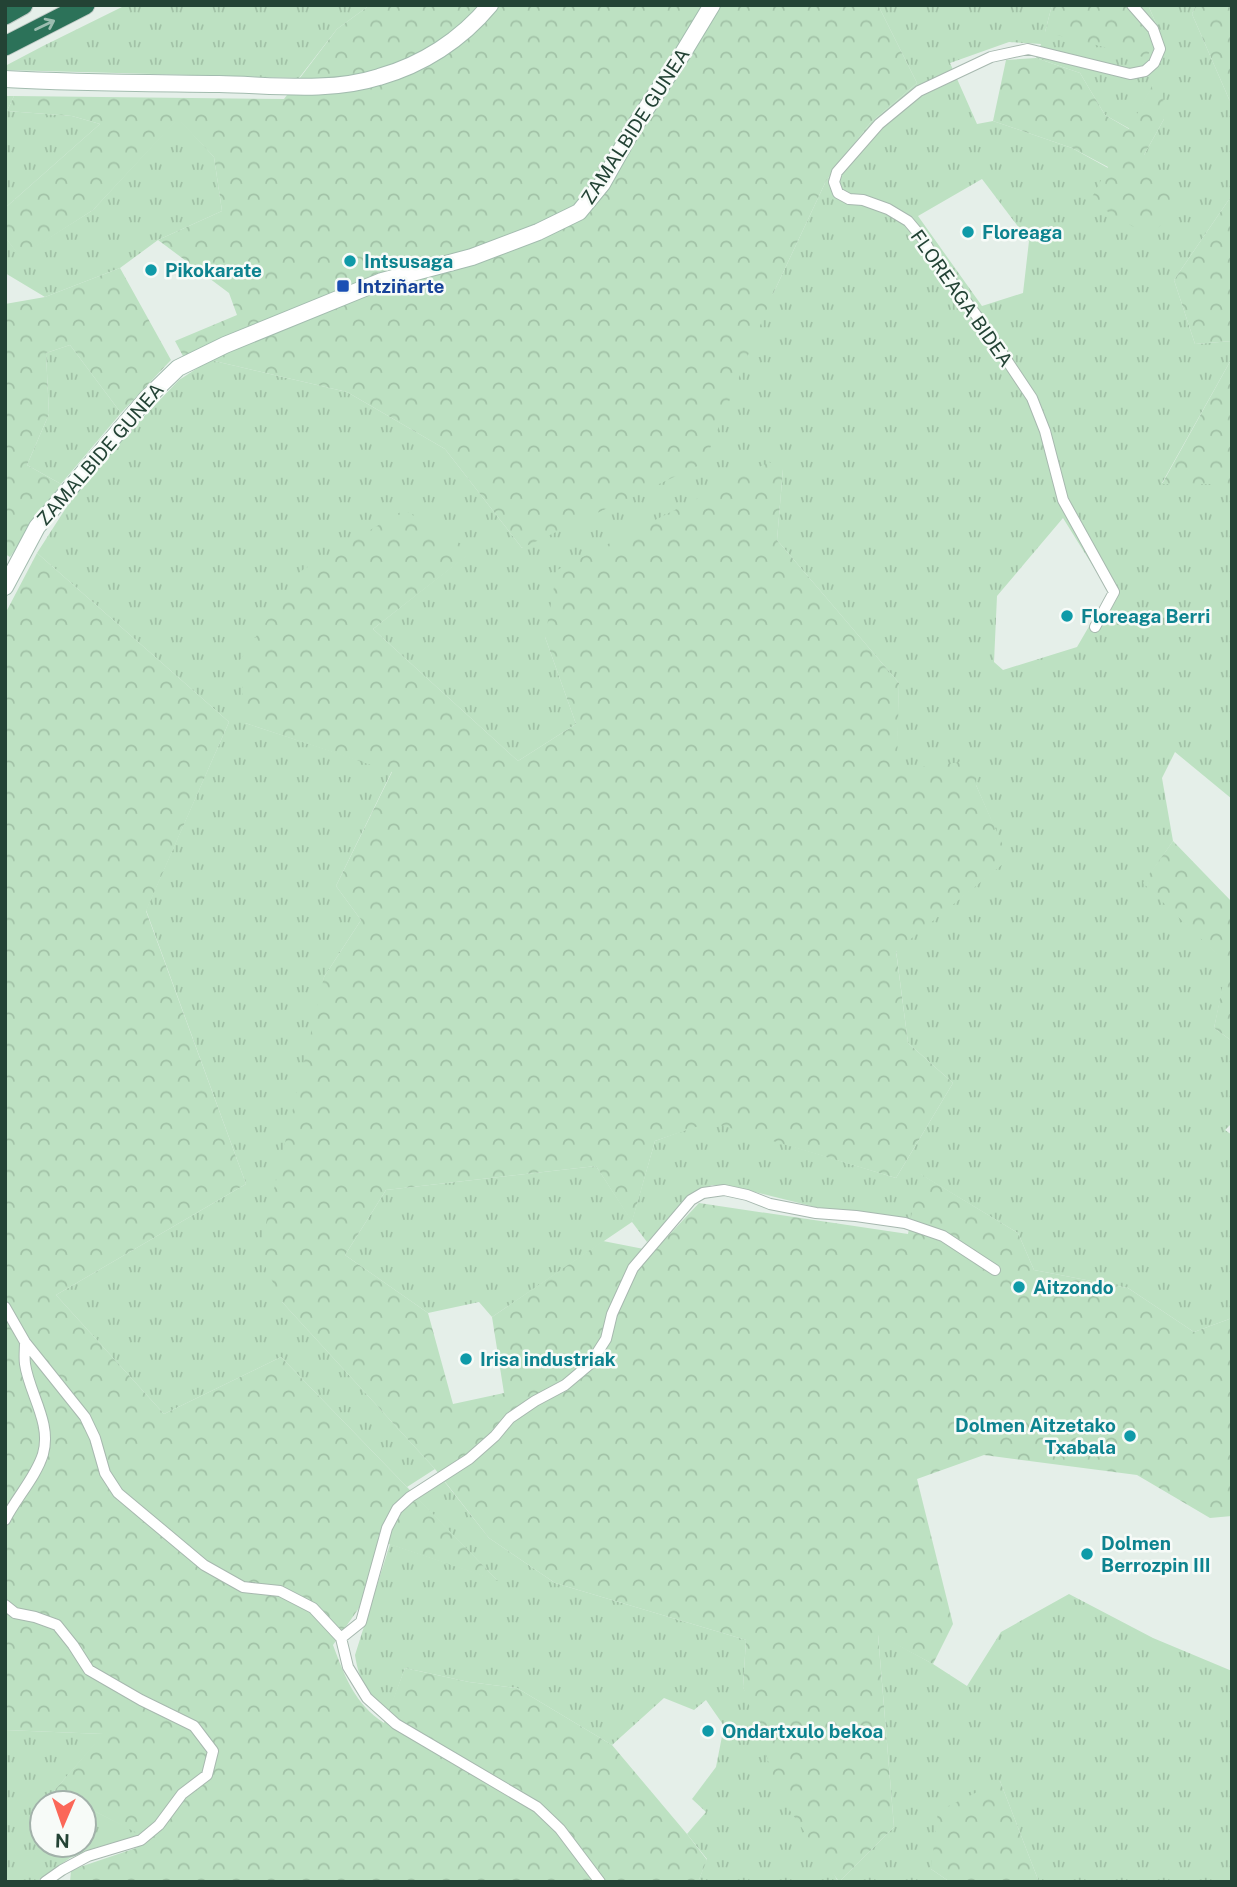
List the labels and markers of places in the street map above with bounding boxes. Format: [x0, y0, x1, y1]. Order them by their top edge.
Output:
place label: Floreaga [982, 221, 1062, 243]
marker: Floreaga [960, 224, 976, 240]
place label: Intsusaga [364, 250, 453, 272]
marker: Intsusaga [342, 253, 358, 269]
place label: Pikokarate [165, 259, 262, 281]
marker: Pikokarate [143, 262, 159, 278]
place label: Intziñarte [357, 275, 444, 297]
marker: Intziñarte [335, 278, 351, 294]
place label: Floreaga Berri [1081, 605, 1210, 627]
marker: Floreaga Berri [1059, 608, 1075, 624]
place label: Aitzondo [1033, 1276, 1114, 1298]
marker: Aitzondo [1011, 1279, 1027, 1295]
place label: Irisa industriak [480, 1348, 616, 1370]
marker: Irisa industriak [458, 1351, 474, 1367]
place label: Dolmen Aitzetako Txabala [955, 1414, 1116, 1458]
marker: Dolmen Aitzetako Txabala [1122, 1428, 1138, 1444]
place label: Dolmen Berrozpin III [1101, 1532, 1211, 1576]
marker: Dolmen Berrozpin III [1079, 1546, 1095, 1562]
place label: Ondartxulo bekoa [722, 1720, 883, 1742]
marker: Ondartxulo bekoa [700, 1723, 716, 1739]

